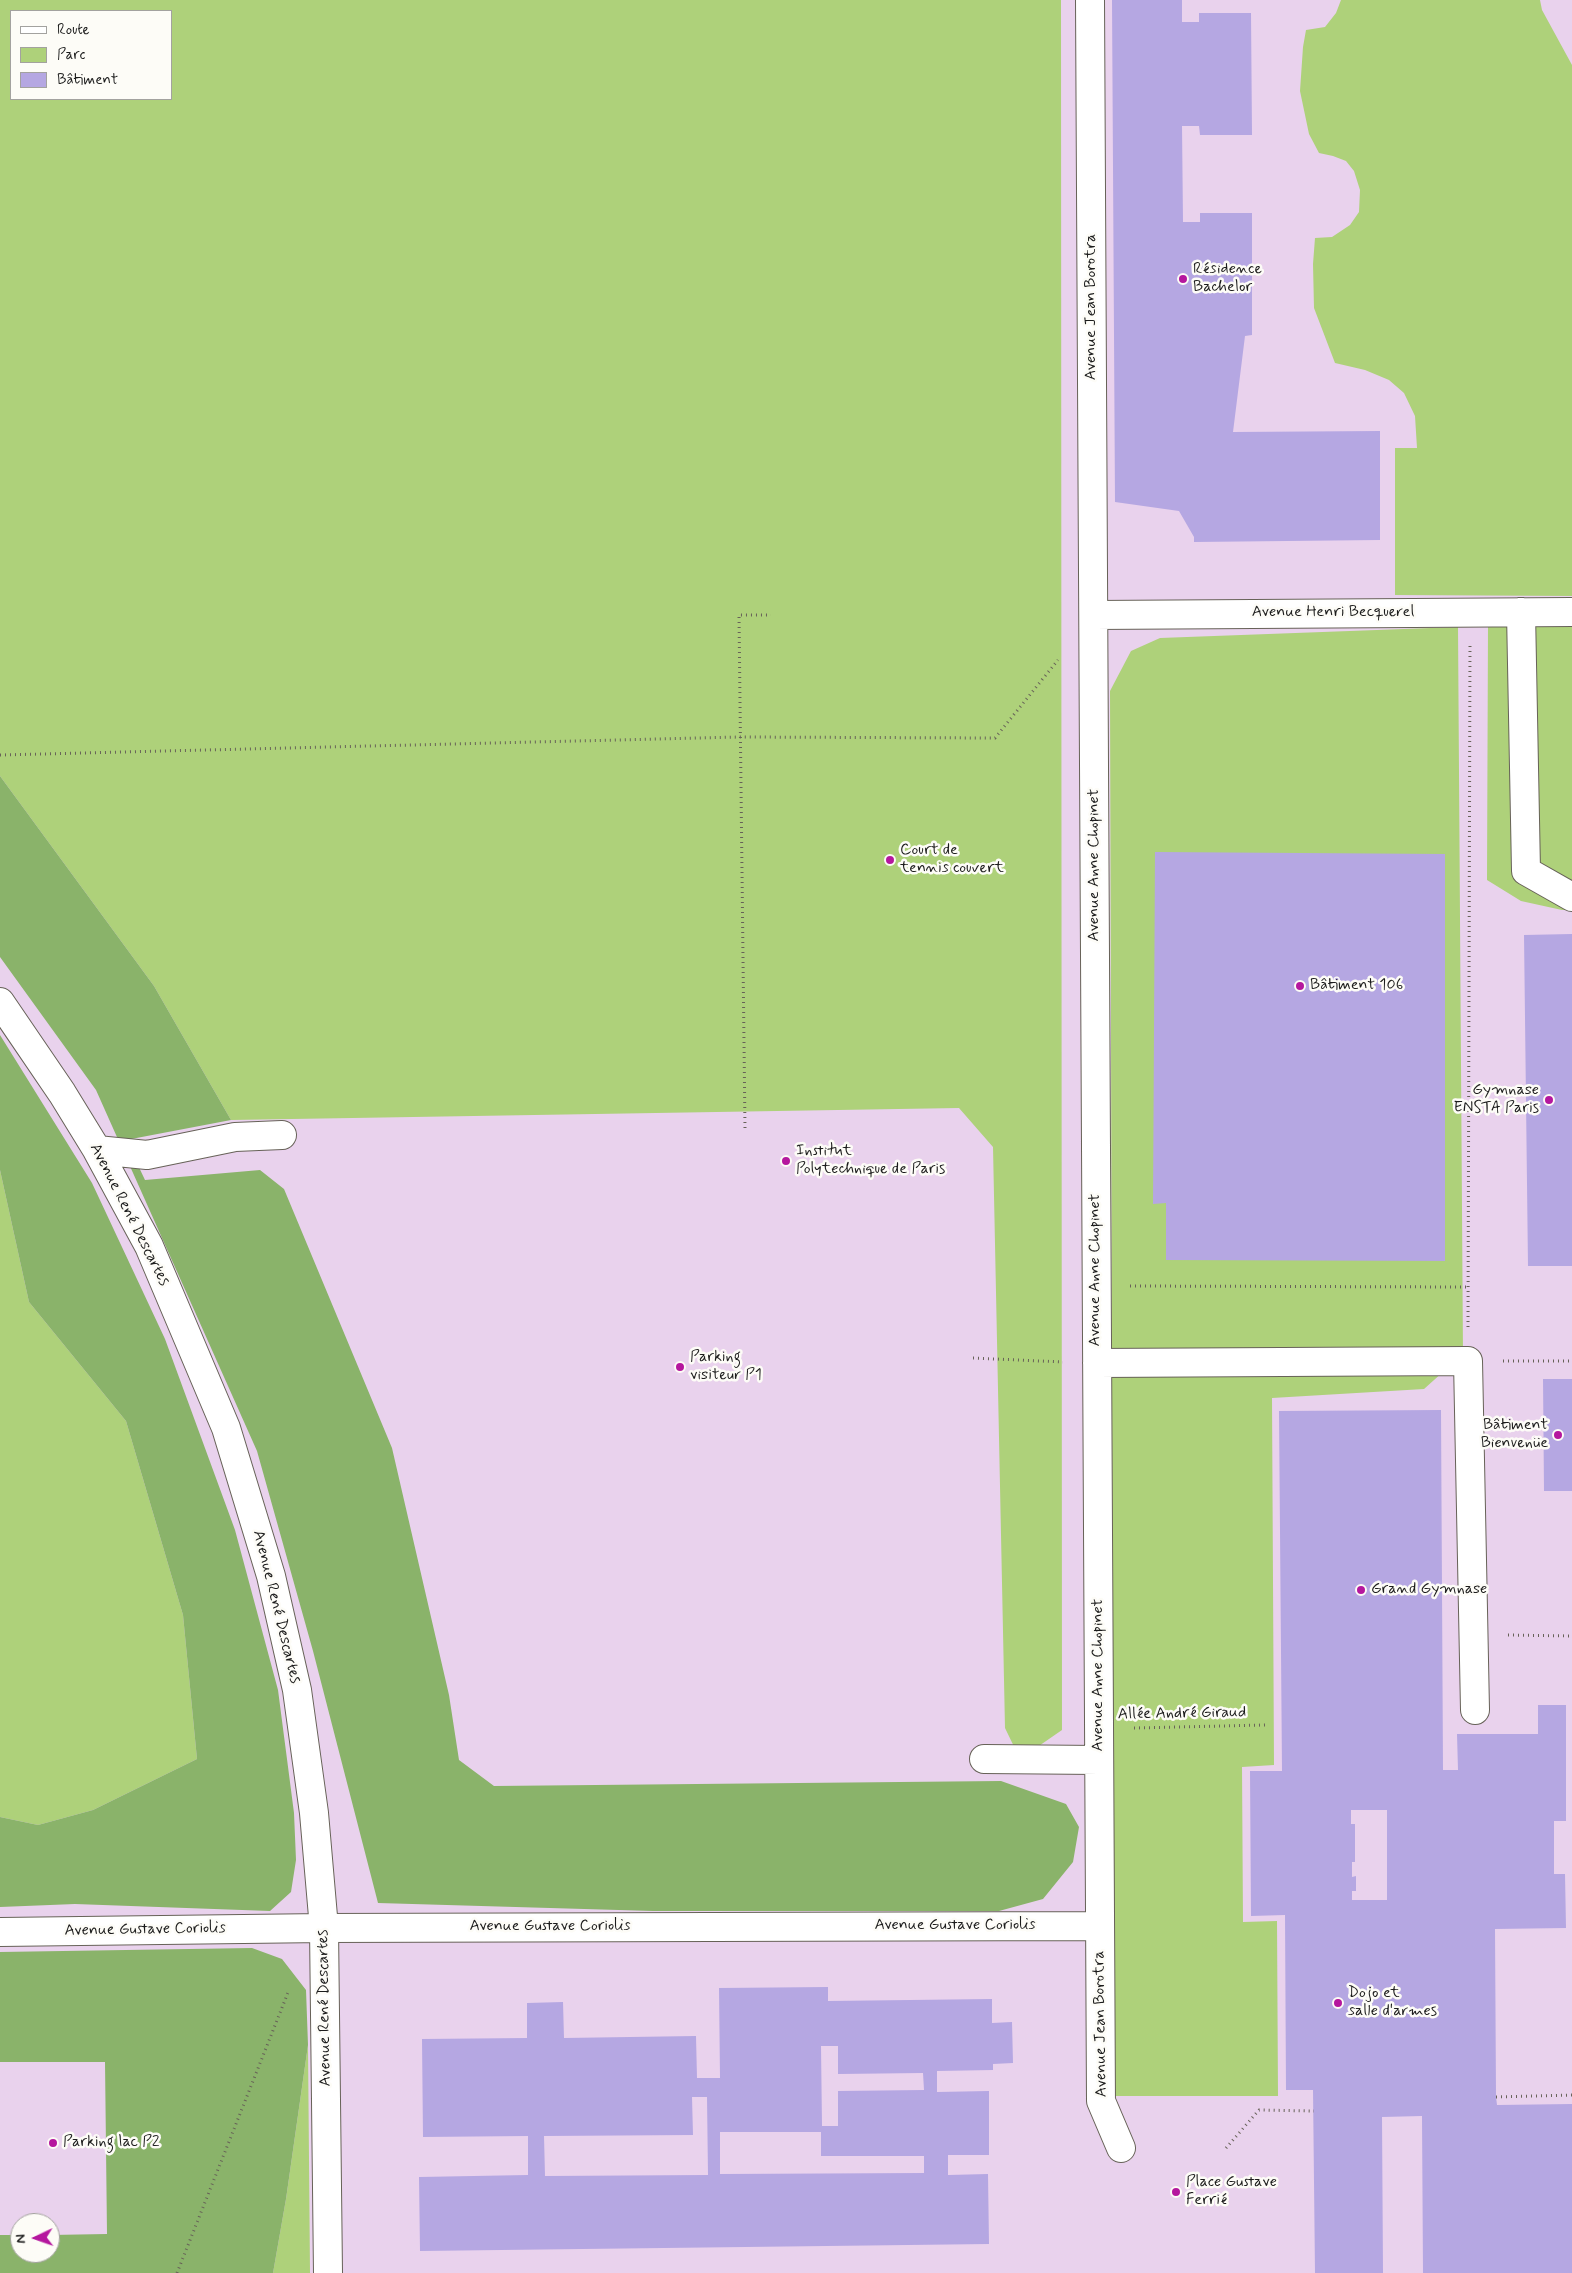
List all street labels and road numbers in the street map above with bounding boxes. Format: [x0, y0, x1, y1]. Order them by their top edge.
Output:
street label: Avenue Jean Borotra [1082, 234, 1102, 380]
street label: Avenue Henri Becquerel [1252, 603, 1414, 623]
street label: Avenue Anne Chopinet [1085, 789, 1105, 941]
street label: Avenue René Descartes [85, 1141, 173, 1289]
street label: Avenue Anne Chopinet [1086, 1194, 1106, 1346]
street label: Avenue René Descartes [248, 1528, 304, 1686]
street label: Avenue Anne Chopinet [1089, 1599, 1109, 1751]
street label: Allée André Giraud [1118, 1703, 1246, 1725]
street label: Avenue Gustave Coriolis [874, 1916, 1036, 1936]
street label: Avenue Gustave Coriolis [469, 1917, 631, 1937]
street label: Avenue Gustave Coriolis [64, 1919, 226, 1941]
street label: Avenue René Descartes [314, 1929, 336, 2087]
street label: Avenue Jean Borotra [1090, 1951, 1112, 2097]

